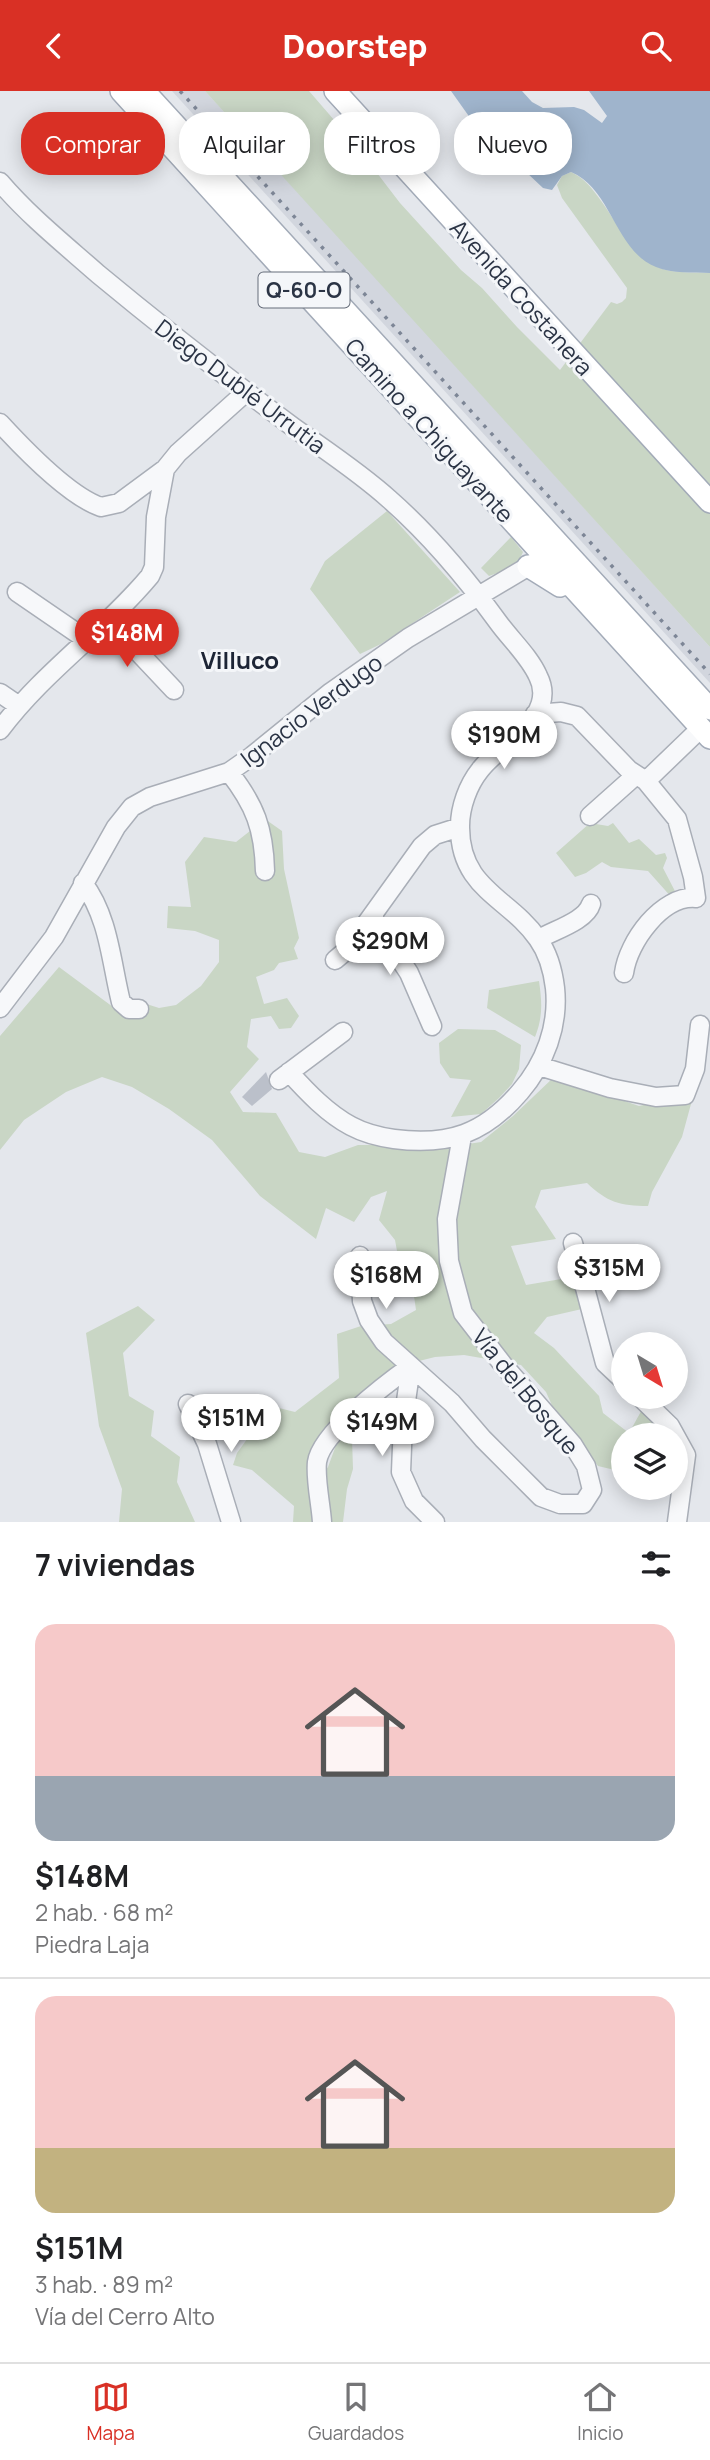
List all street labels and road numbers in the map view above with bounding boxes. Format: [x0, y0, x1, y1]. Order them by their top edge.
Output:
street label: Avenida Costanera [443, 212, 601, 382]
road number: Q-60-O [258, 273, 350, 307]
street label: Diego Dublé Urrutia [149, 311, 333, 461]
street label: Camino a Chiguayante [338, 331, 522, 529]
street label: Ignacio Verdugo [234, 646, 388, 774]
street label: Vía del Bosque [465, 1321, 587, 1461]

